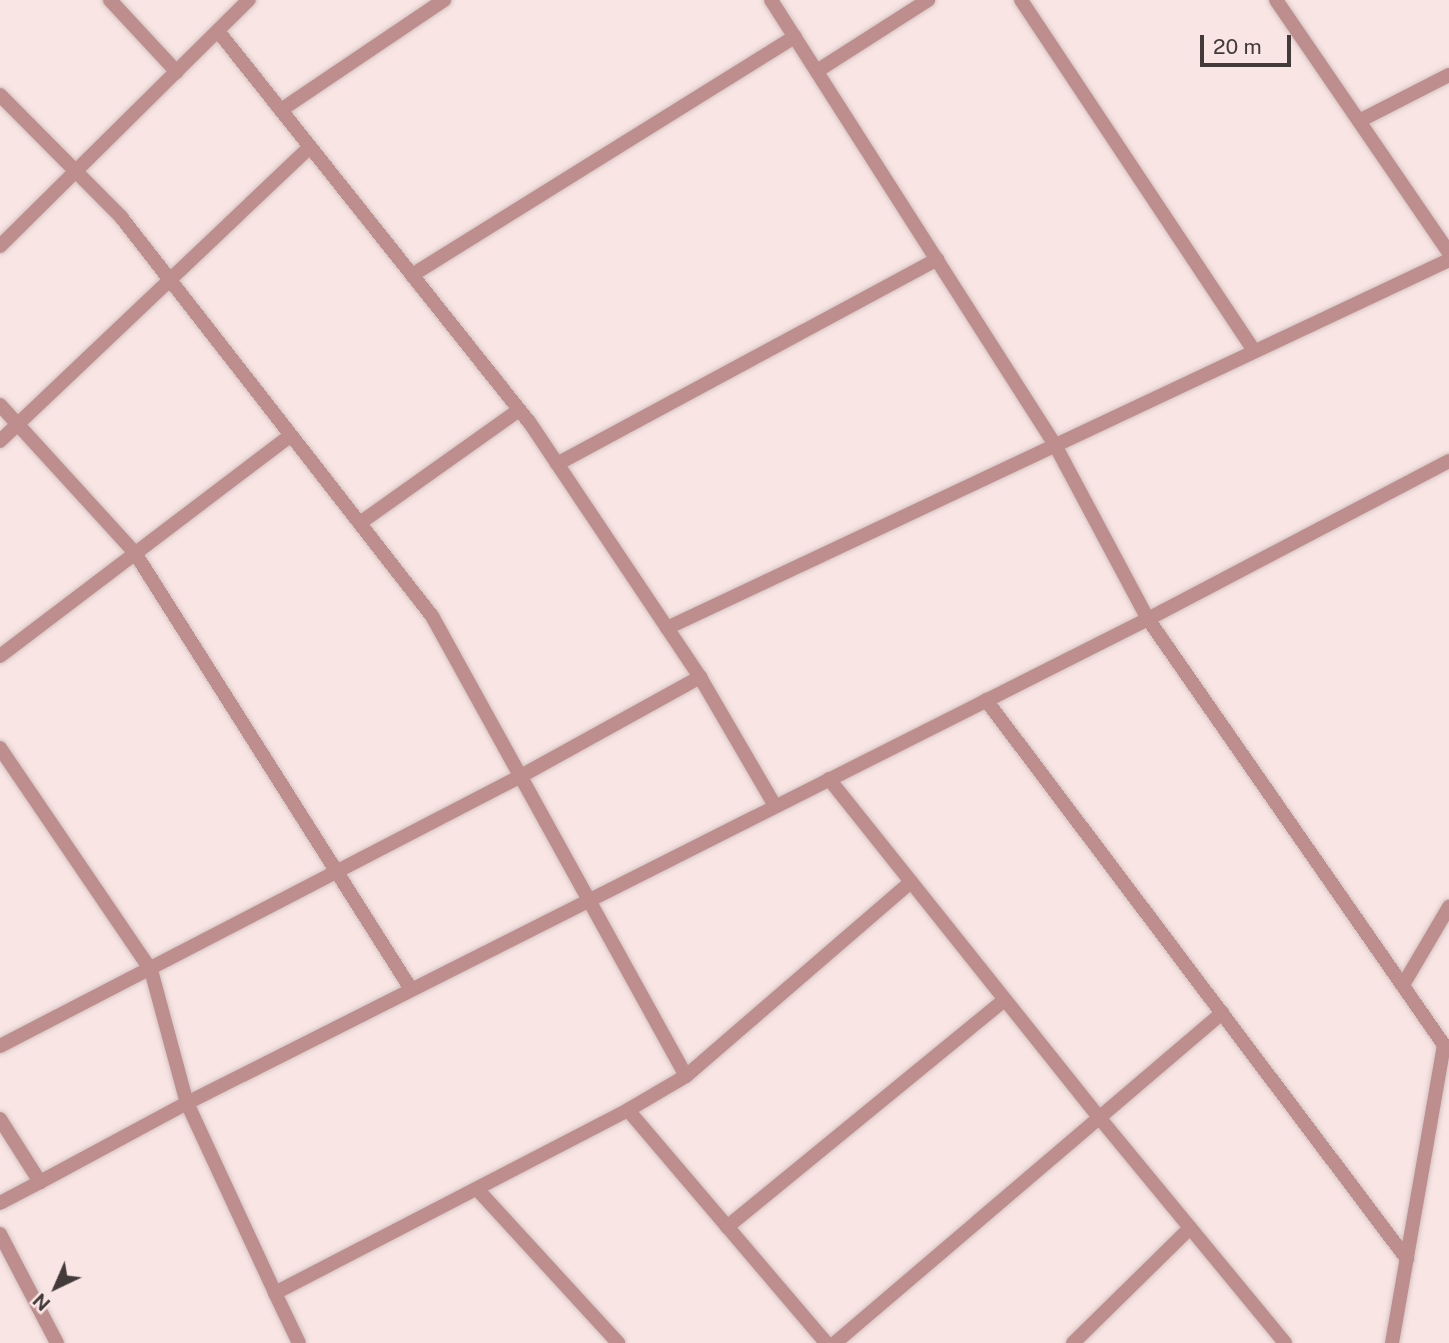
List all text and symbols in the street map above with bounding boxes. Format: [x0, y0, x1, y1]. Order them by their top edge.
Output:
scale bar [1204, 21, 1295, 65]
text: 20 m [1213, 34, 1262, 59]
north arrow [21, 1252, 91, 1322]
text: N [28, 1289, 54, 1315]

